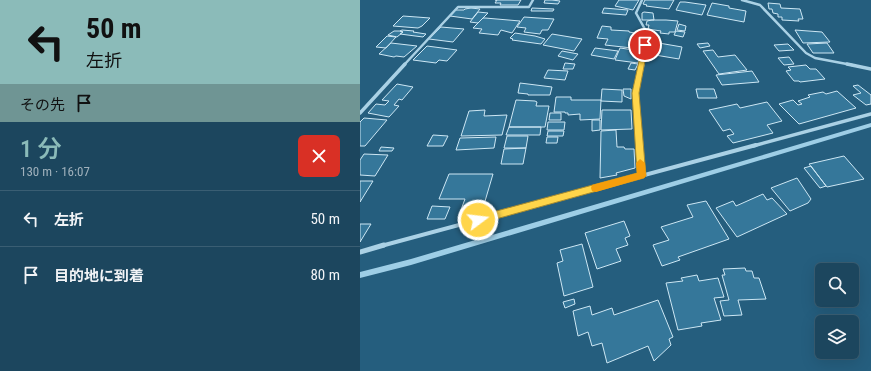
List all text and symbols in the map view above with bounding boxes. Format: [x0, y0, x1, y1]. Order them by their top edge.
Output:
text: 50 m [86, 12, 142, 45]
icon: left [20, 16, 72, 68]
pin [628, 28, 662, 62]
icon: arrive [634, 34, 656, 56]
text: 左折 [86, 50, 122, 71]
icon: arrive [73, 92, 95, 114]
text: その先 [20, 96, 65, 114]
text: 1 分 [20, 135, 62, 163]
button: close [298, 135, 340, 177]
text: 130 m · 16:07 [20, 164, 90, 179]
position arrow [457, 199, 499, 241]
icon: left [20, 208, 42, 230]
text: 50 m [310, 210, 340, 228]
text: 左折 [54, 211, 84, 229]
map controls [815, 263, 859, 359]
button: search [815, 263, 859, 307]
icon: arrive [20, 264, 42, 286]
text: 80 m [310, 266, 340, 284]
text: 目的地に到着 [54, 267, 144, 285]
button: layers [815, 315, 859, 359]

